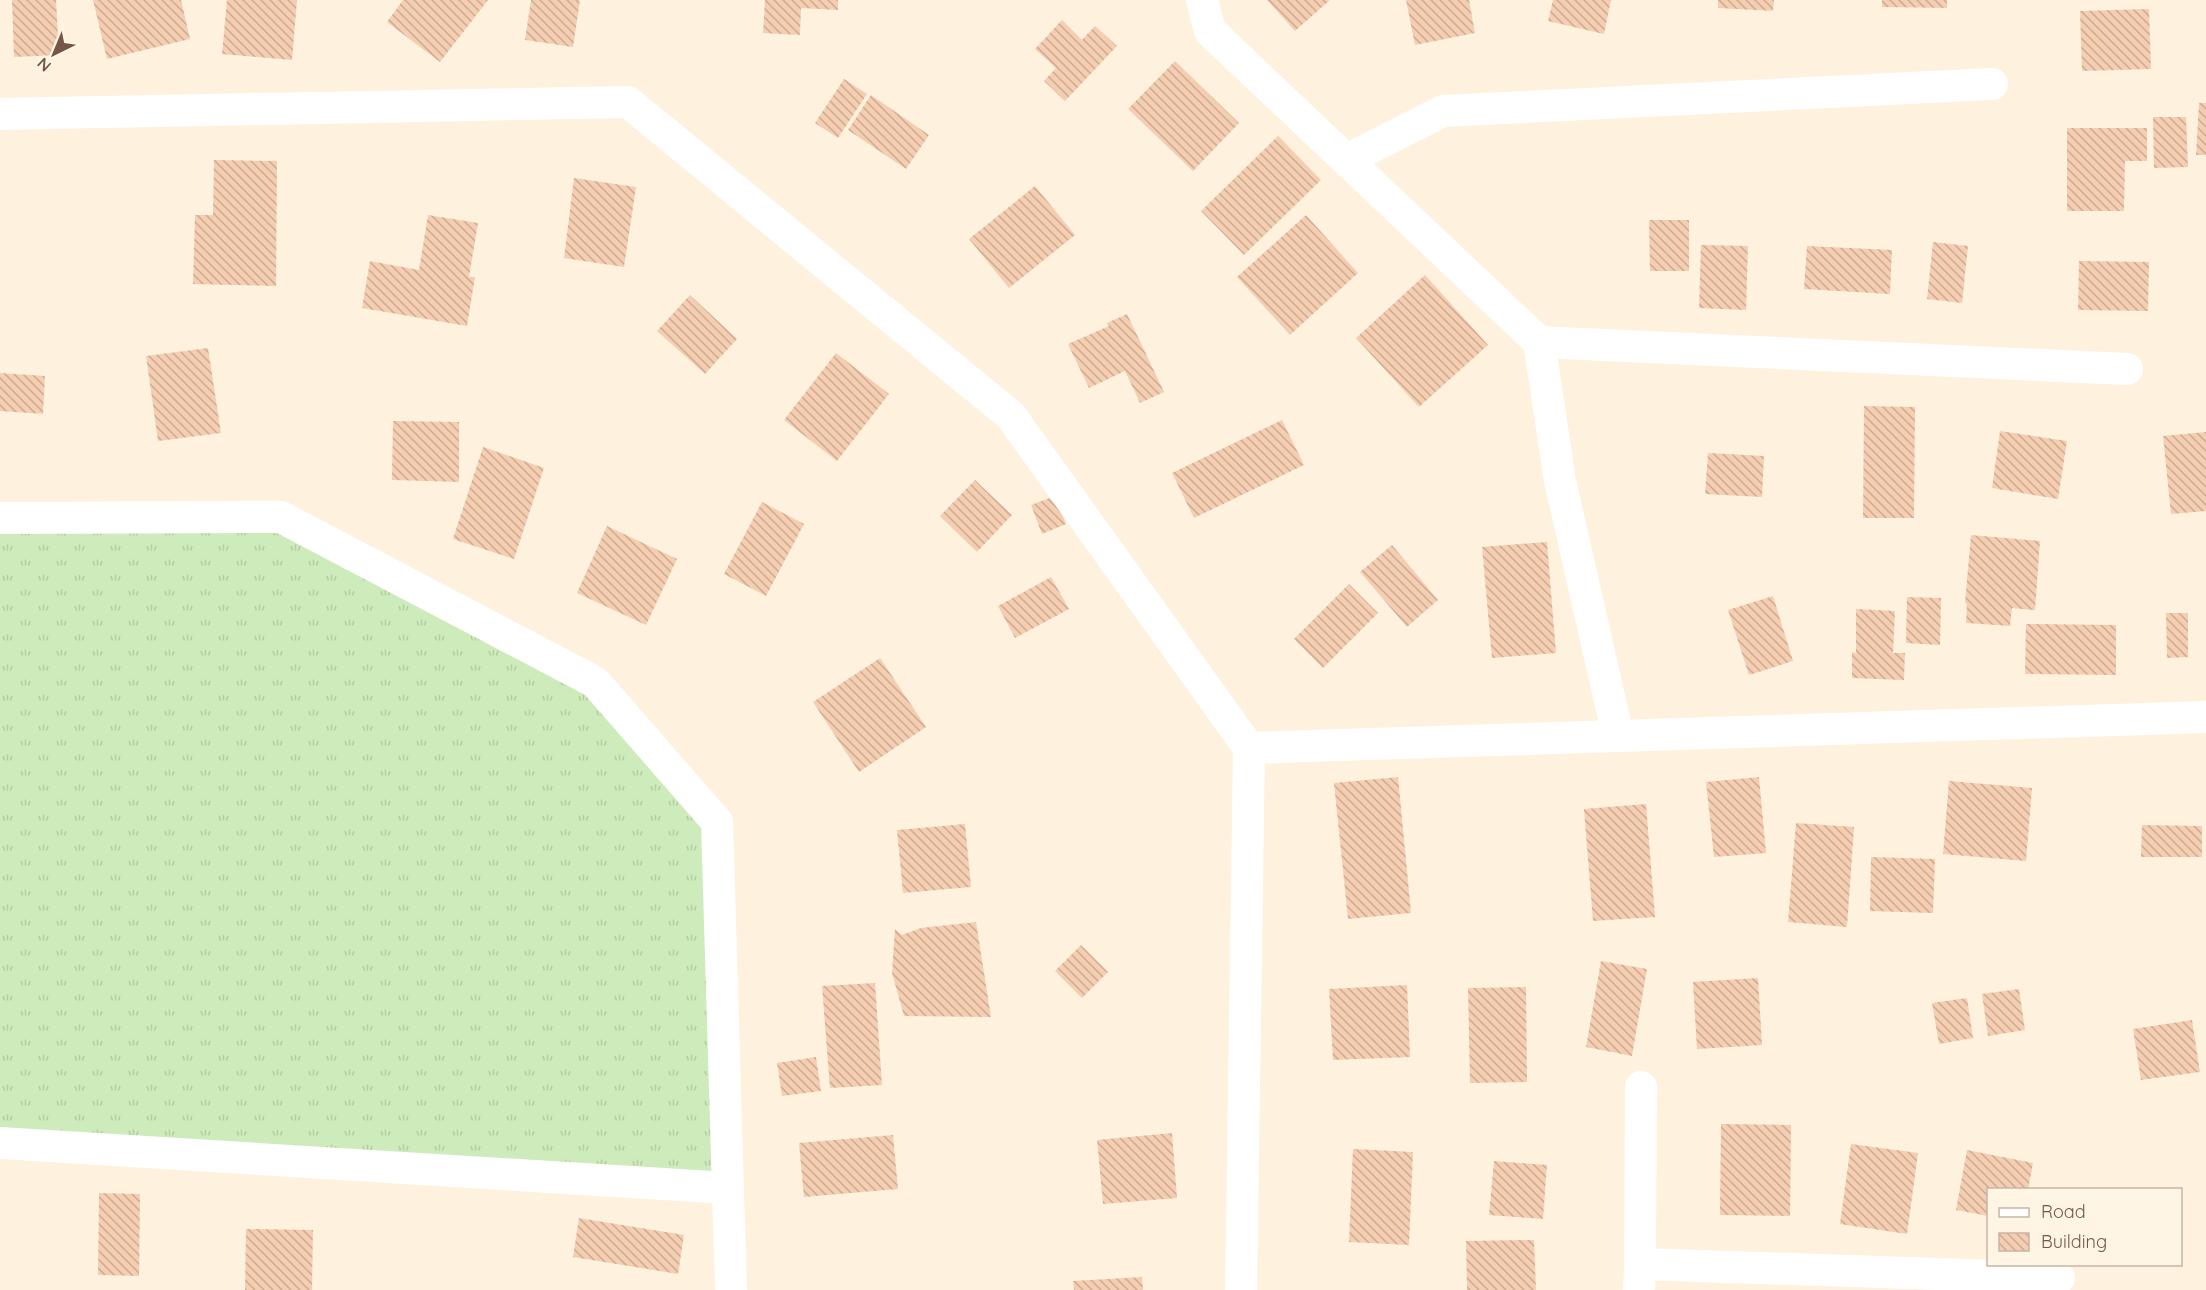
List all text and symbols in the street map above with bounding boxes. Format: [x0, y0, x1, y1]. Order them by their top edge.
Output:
north arrow [24, 24, 84, 84]
text: N [33, 54, 55, 76]
legend [1987, 1188, 2182, 1266]
text: Road [2041, 1200, 2086, 1223]
text: Building [2041, 1230, 2107, 1253]

